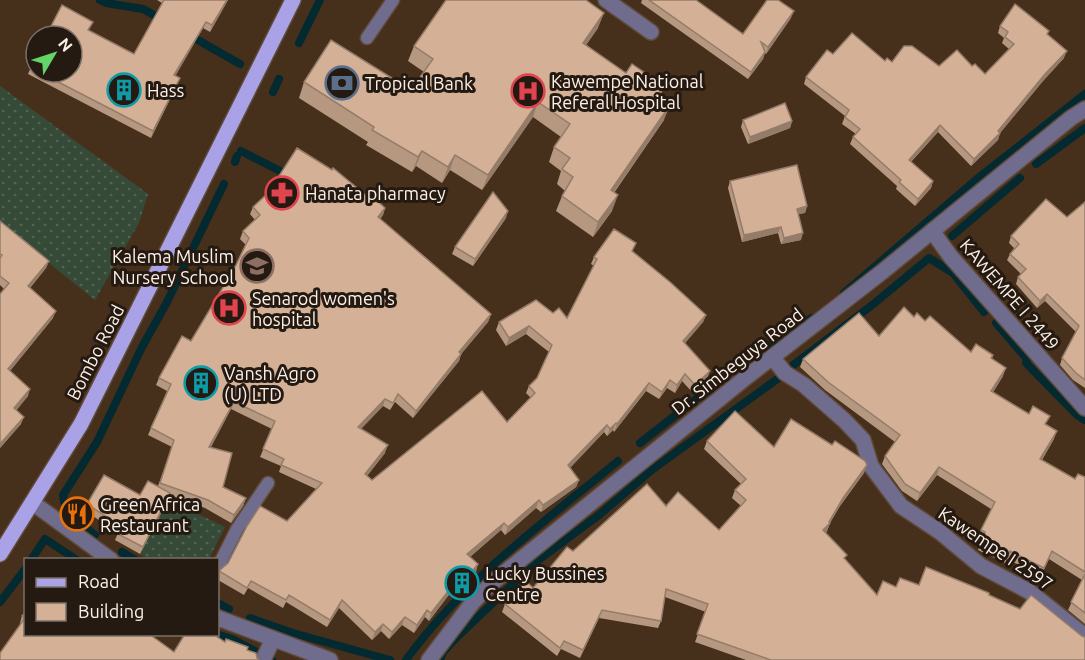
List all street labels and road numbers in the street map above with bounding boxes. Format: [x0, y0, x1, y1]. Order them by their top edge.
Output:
street label: KAWEMPE I 2449 [957, 235, 1063, 353]
street label: Bombo Road [62, 301, 128, 403]
street label: Dr. Simbeguya Road [667, 304, 807, 418]
street label: Kawempe I 2597 [935, 502, 1057, 594]

